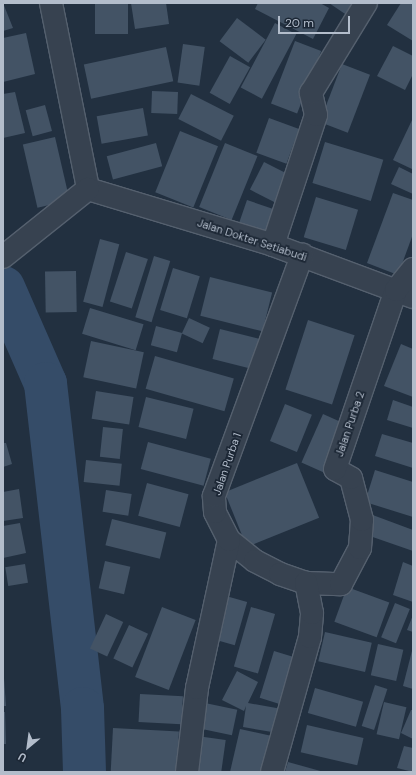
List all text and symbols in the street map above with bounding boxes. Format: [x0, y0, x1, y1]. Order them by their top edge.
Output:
scale bar [280, 8, 352, 34]
text: 20 m [285, 15, 314, 31]
street label: Jalan Dokter Setiabudi [196, 216, 308, 264]
street label: Jalan Purba 2 [333, 390, 367, 458]
street label: Jalan Purba 1 [210, 431, 244, 497]
north arrow [8, 727, 48, 767]
text: U [15, 750, 29, 765]

